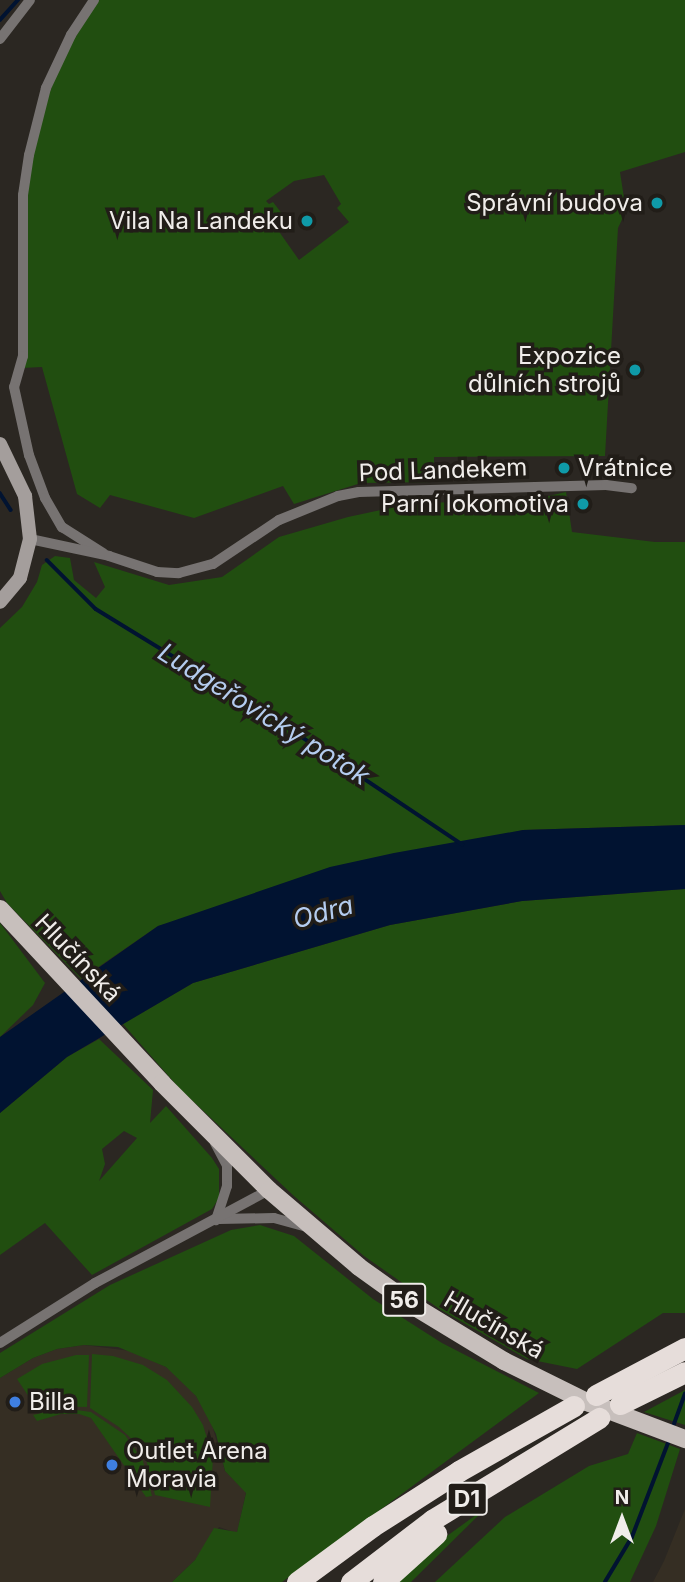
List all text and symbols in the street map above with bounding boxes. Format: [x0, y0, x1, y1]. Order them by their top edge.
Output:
place label: Správní budova [466, 189, 643, 217]
marker: Správní budova [649, 195, 665, 211]
place label: Vila Na Landeku [109, 207, 293, 235]
marker: Vila Na Landeku [299, 213, 315, 229]
place label: Expozice důlních strojů [468, 342, 621, 398]
marker: Expozice důlních strojů [627, 362, 643, 378]
street label: Pod Landekem [358, 453, 528, 487]
place label: Vrátnice [578, 454, 673, 482]
marker: Vrátnice [556, 460, 572, 476]
place label: Parní lokomotiva [381, 490, 569, 518]
marker: Parní lokomotiva [575, 496, 591, 512]
water label: Ludgeřovický potok [153, 636, 375, 792]
water label: Odra [289, 889, 357, 935]
street label: Hlučínská [29, 908, 127, 1008]
road number: 56 [381, 1280, 427, 1320]
street label: Hlučínská [439, 1285, 549, 1365]
place label: Billa [29, 1388, 76, 1416]
marker: Billa [7, 1394, 23, 1410]
place label: Outlet Arena Moravia [126, 1437, 268, 1493]
marker: Outlet Arena Moravia [104, 1457, 120, 1473]
road number: D1 [446, 1480, 488, 1518]
north arrow [587, 1484, 657, 1554]
text: N [615, 1486, 629, 1509]

